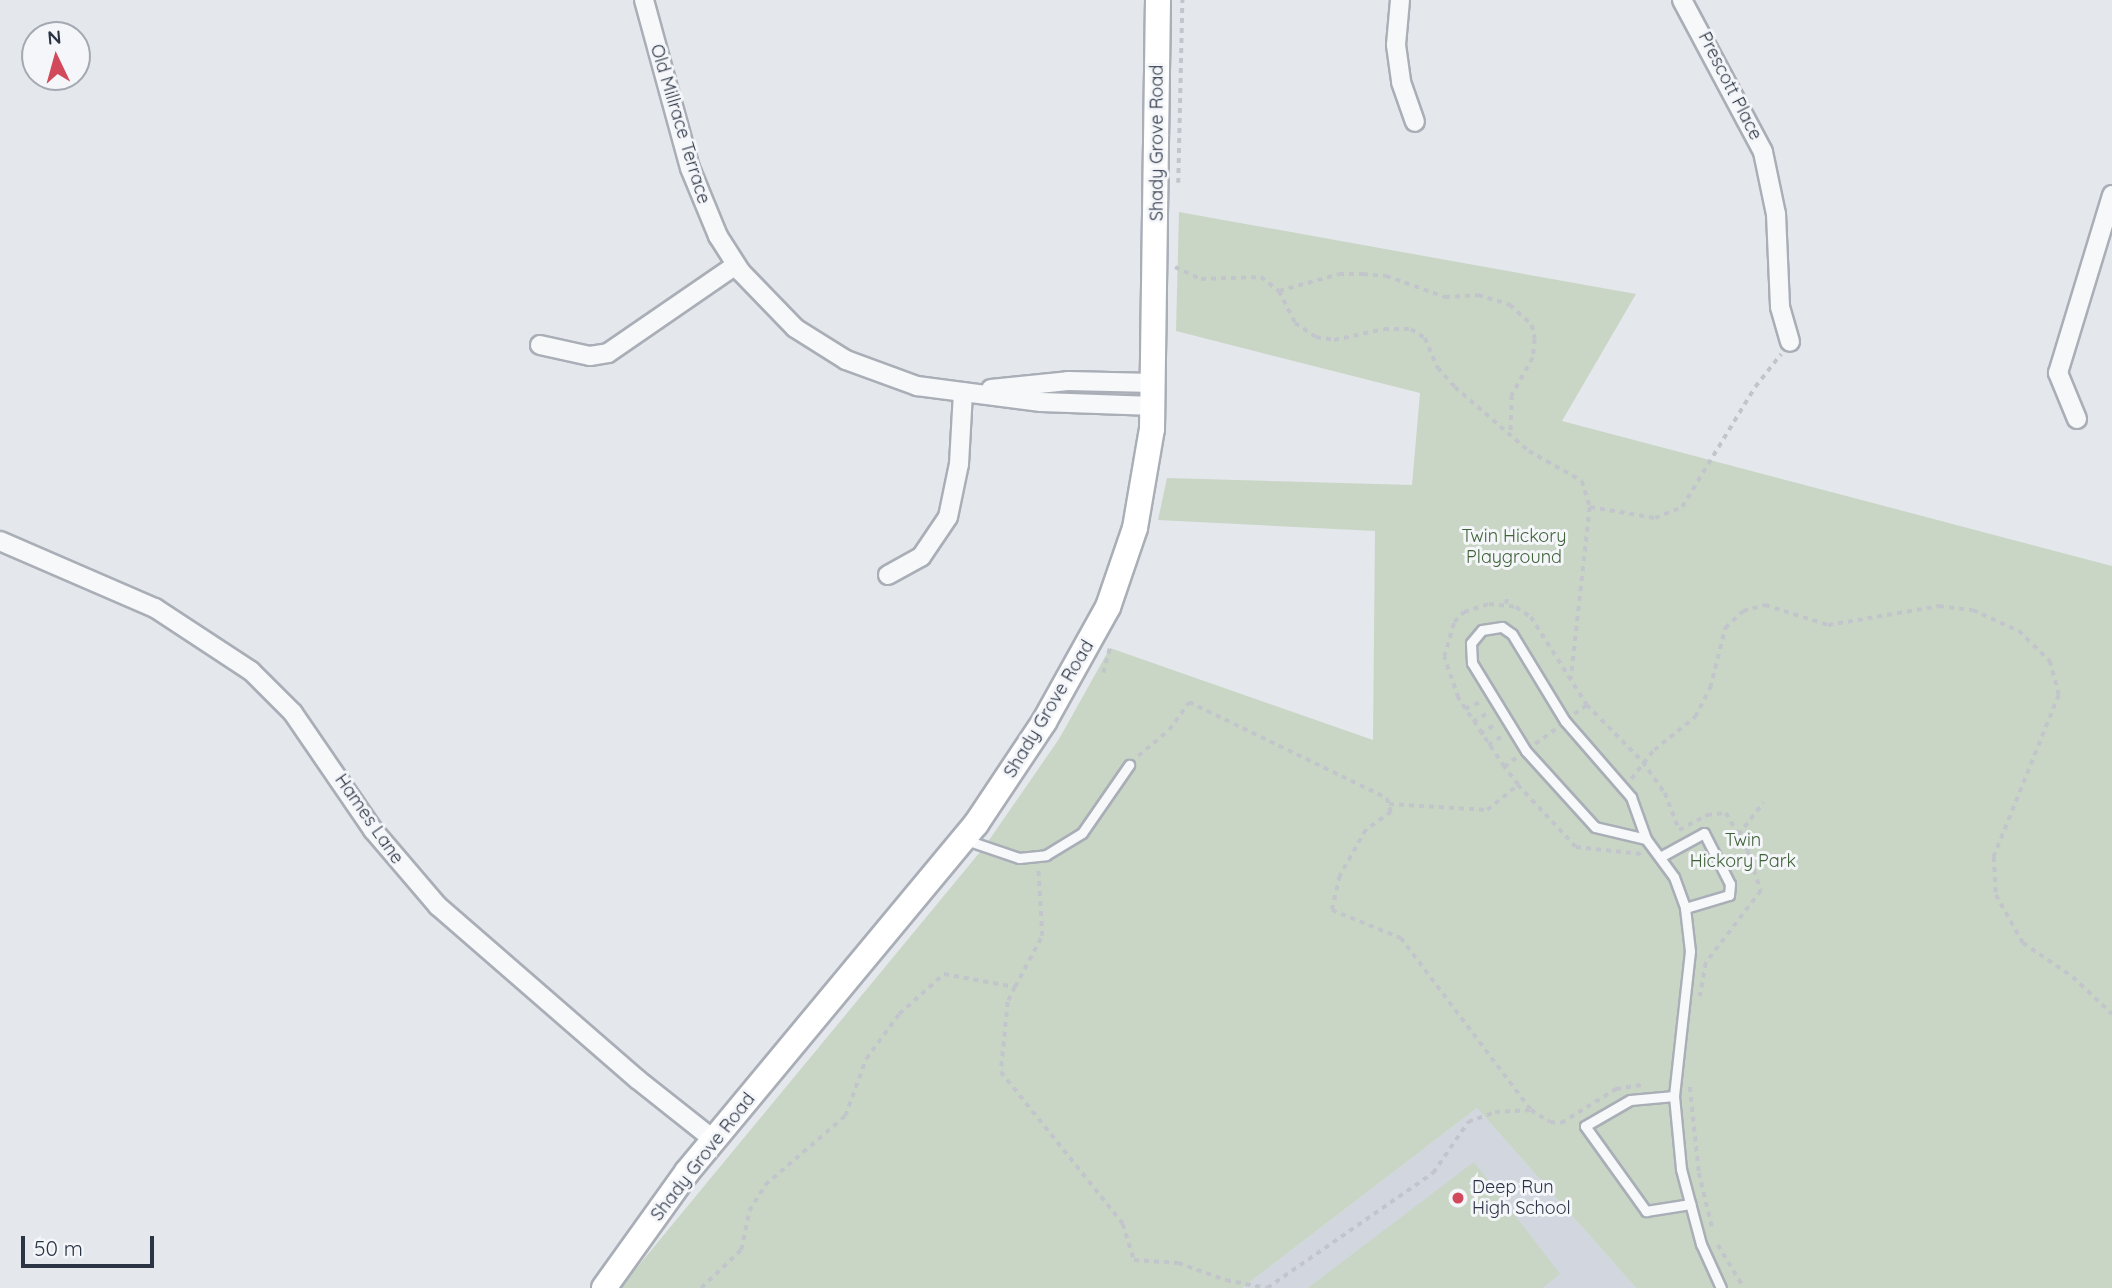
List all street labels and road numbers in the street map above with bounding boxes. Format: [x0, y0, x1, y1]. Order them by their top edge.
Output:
street label: Prescott Place [1693, 28, 1767, 144]
street label: Old Millrace Terrace [645, 42, 715, 206]
street label: Shady Grove Road [1146, 65, 1168, 221]
street label: Shady Grove Road [999, 636, 1099, 782]
street label: Hames Lane [330, 770, 408, 868]
street label: Shady Grove Road [646, 1089, 760, 1225]

